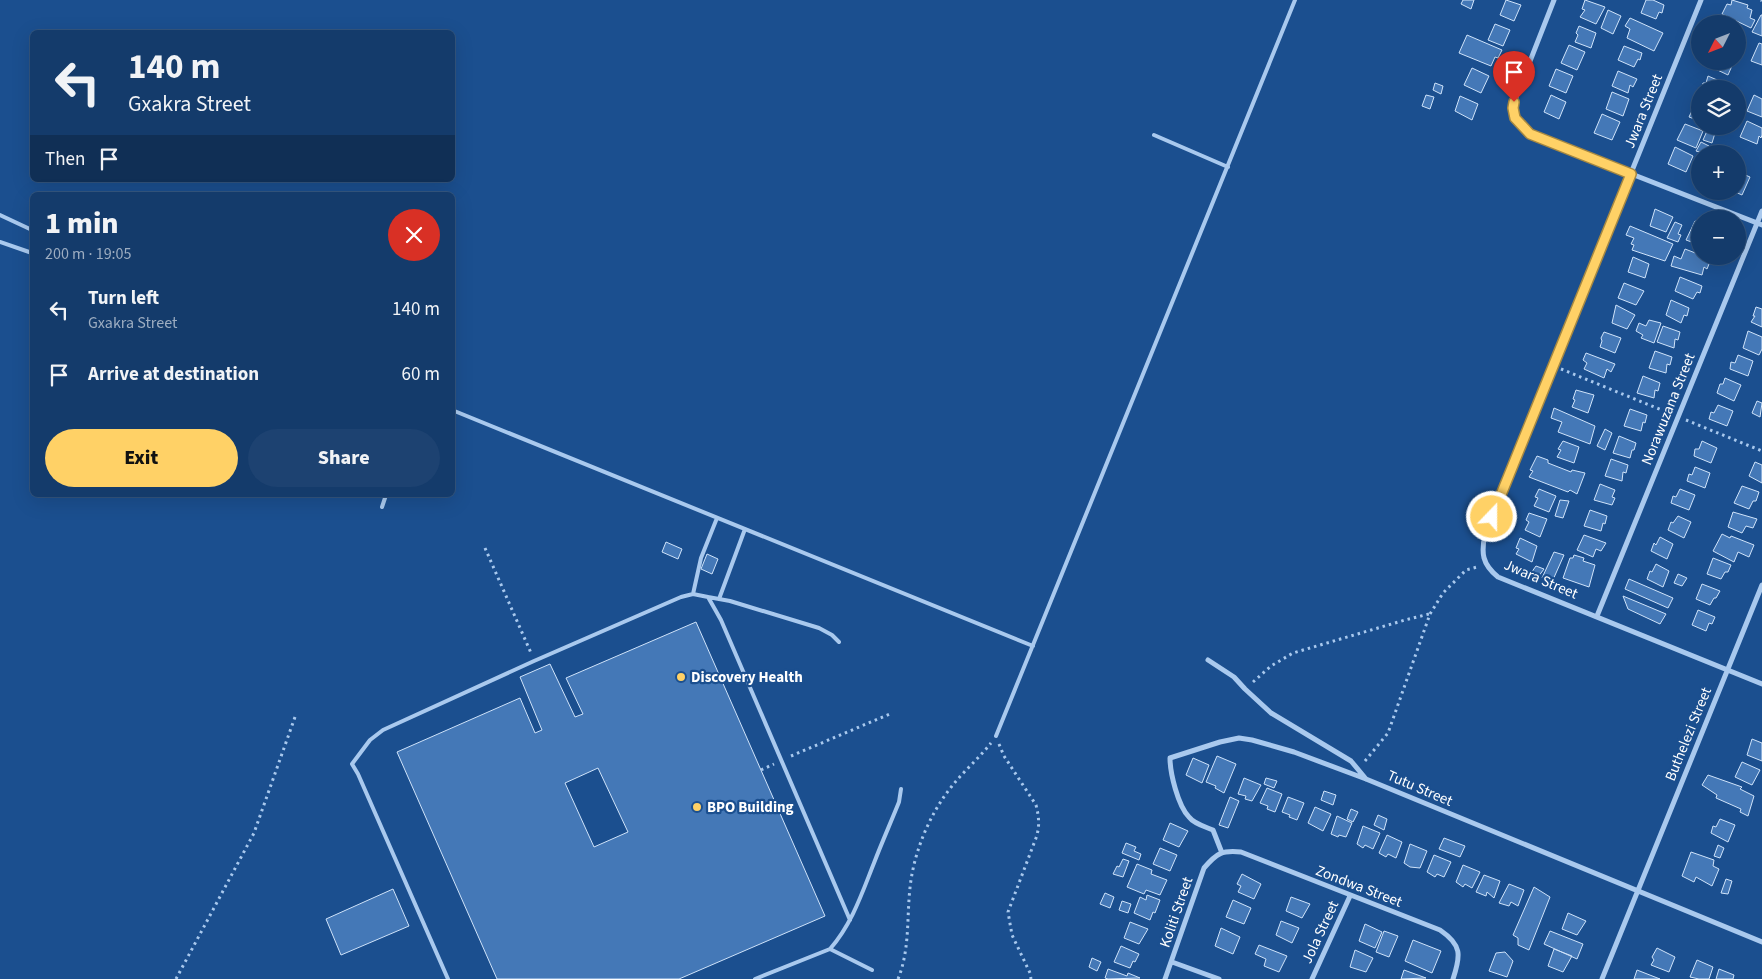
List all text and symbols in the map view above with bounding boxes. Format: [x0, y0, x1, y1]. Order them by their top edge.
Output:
north arrow [1691, 15, 1746, 70]
map controls [1691, 15, 1746, 265]
text: 140 m [128, 42, 220, 92]
icon: left [45, 50, 110, 115]
pin [1493, 51, 1535, 102]
icon: arrive [1500, 58, 1528, 86]
street label: Jwara Street [1619, 71, 1668, 151]
button: layers [1691, 80, 1746, 135]
text: Gxakra Street [128, 88, 251, 120]
icon: arrive [95, 145, 123, 173]
button: + [1691, 145, 1746, 200]
text: Then [45, 146, 85, 173]
text: 1 min [45, 202, 119, 245]
button: close [388, 209, 440, 261]
button: − [1691, 210, 1746, 265]
text: 200 m · 19:05 [45, 243, 132, 265]
text: Turn left [88, 285, 159, 312]
icon: left [45, 296, 73, 324]
text: 140 m [392, 296, 440, 323]
text: Gxakra Street [88, 312, 177, 334]
street label: Norawuzana Street [1636, 350, 1701, 468]
icon: arrive [45, 361, 73, 389]
text: Arrive at destination [88, 361, 259, 388]
text: 60 m [402, 361, 440, 388]
button: Exit [45, 429, 238, 487]
button: Share [248, 429, 440, 487]
position arrow [1465, 490, 1517, 542]
street label: Jwara Street [1501, 554, 1581, 604]
place label: Discovery Health [691, 667, 803, 688]
marker: Discovery Health [675, 671, 687, 683]
street label: Buthelezi Street [1660, 684, 1717, 784]
street label: Tutu Street [1384, 765, 1456, 812]
place label: BPO Building [707, 797, 794, 818]
marker: BPO Building [691, 801, 703, 813]
street label: Zondwa Street [1312, 860, 1405, 913]
street label: Koliti Street [1155, 874, 1198, 950]
street label: Jola Street [1297, 897, 1344, 967]

